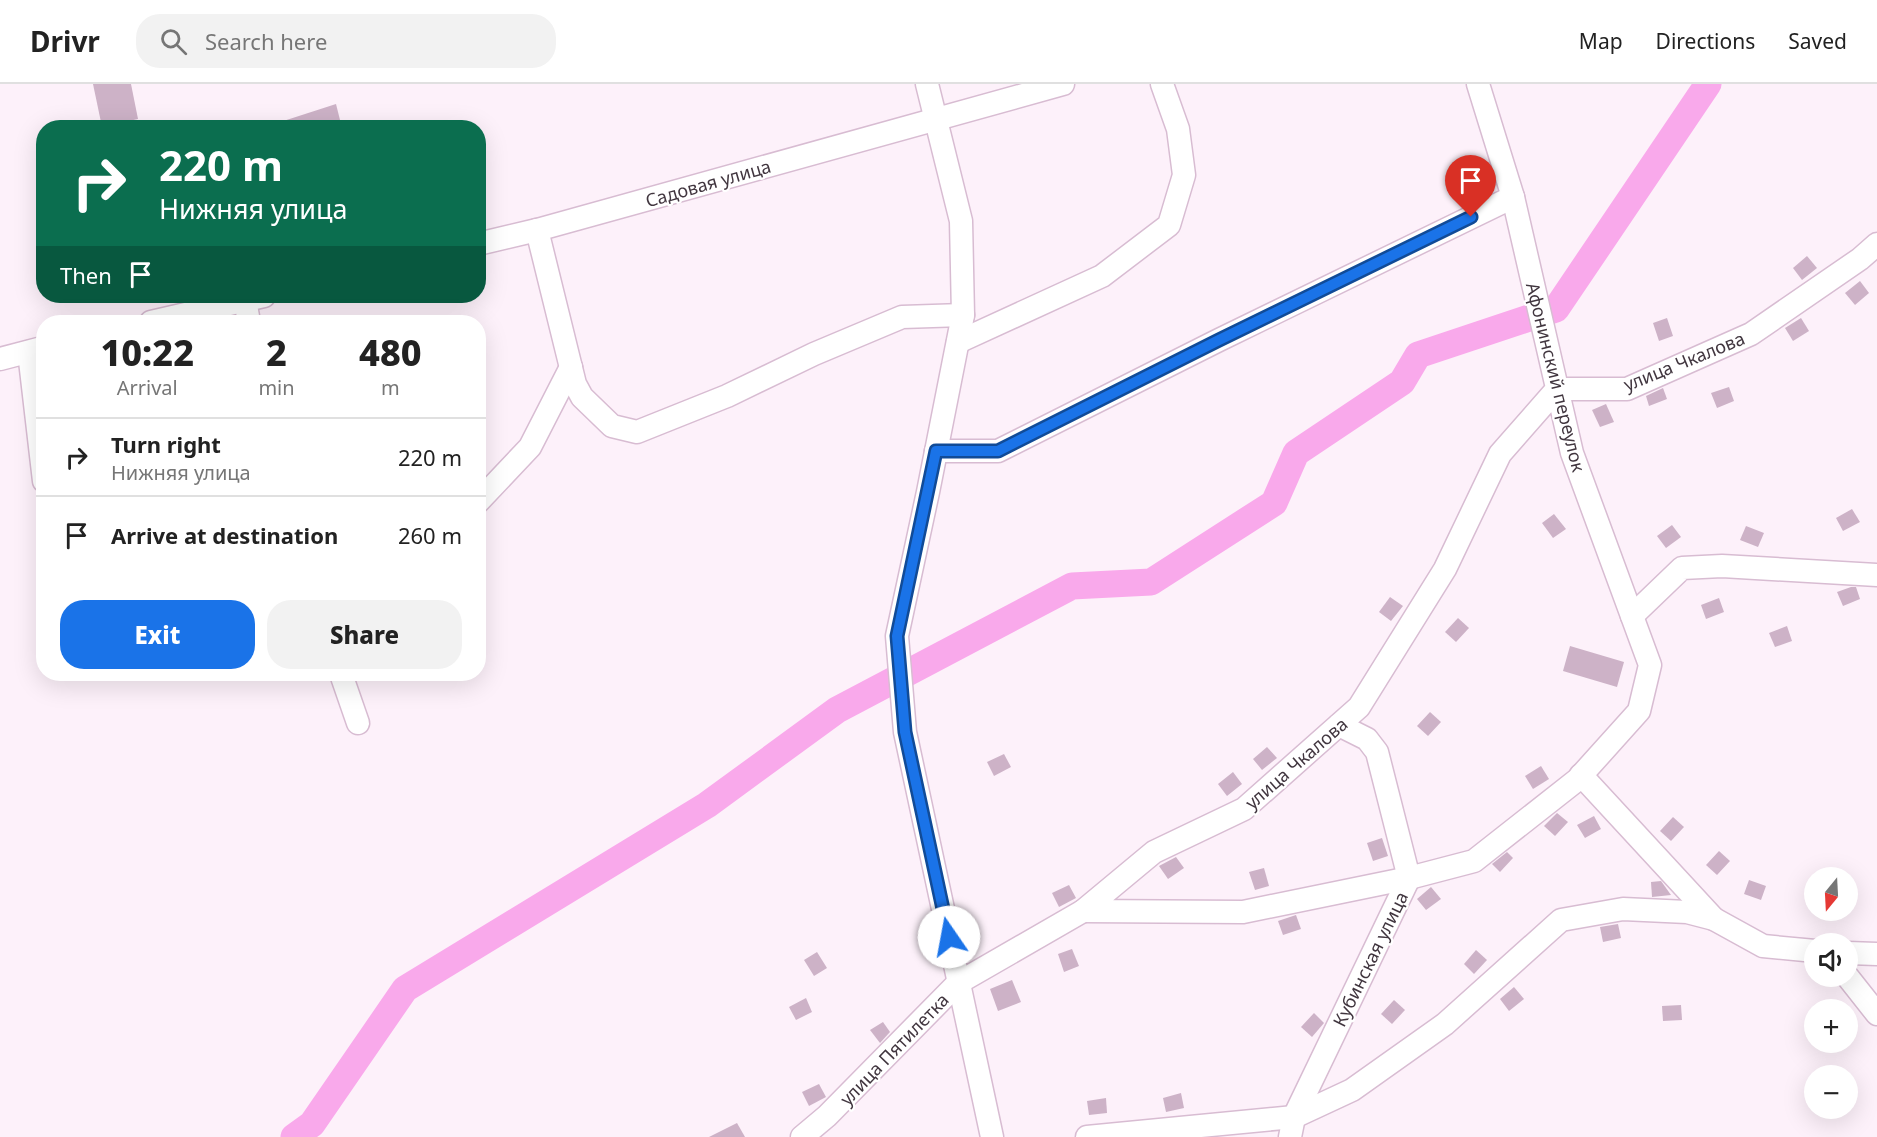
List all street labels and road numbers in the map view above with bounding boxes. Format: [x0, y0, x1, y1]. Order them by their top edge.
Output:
street label: Садовая улица [642, 154, 774, 212]
street label: Афонинский переулок [1521, 280, 1591, 475]
street label: улица Чкалова [1620, 326, 1748, 396]
street label: улица Чкалова [1240, 712, 1352, 814]
street label: Кубинская улица [1327, 888, 1413, 1030]
street label: улица Пятилетка [834, 988, 954, 1110]

